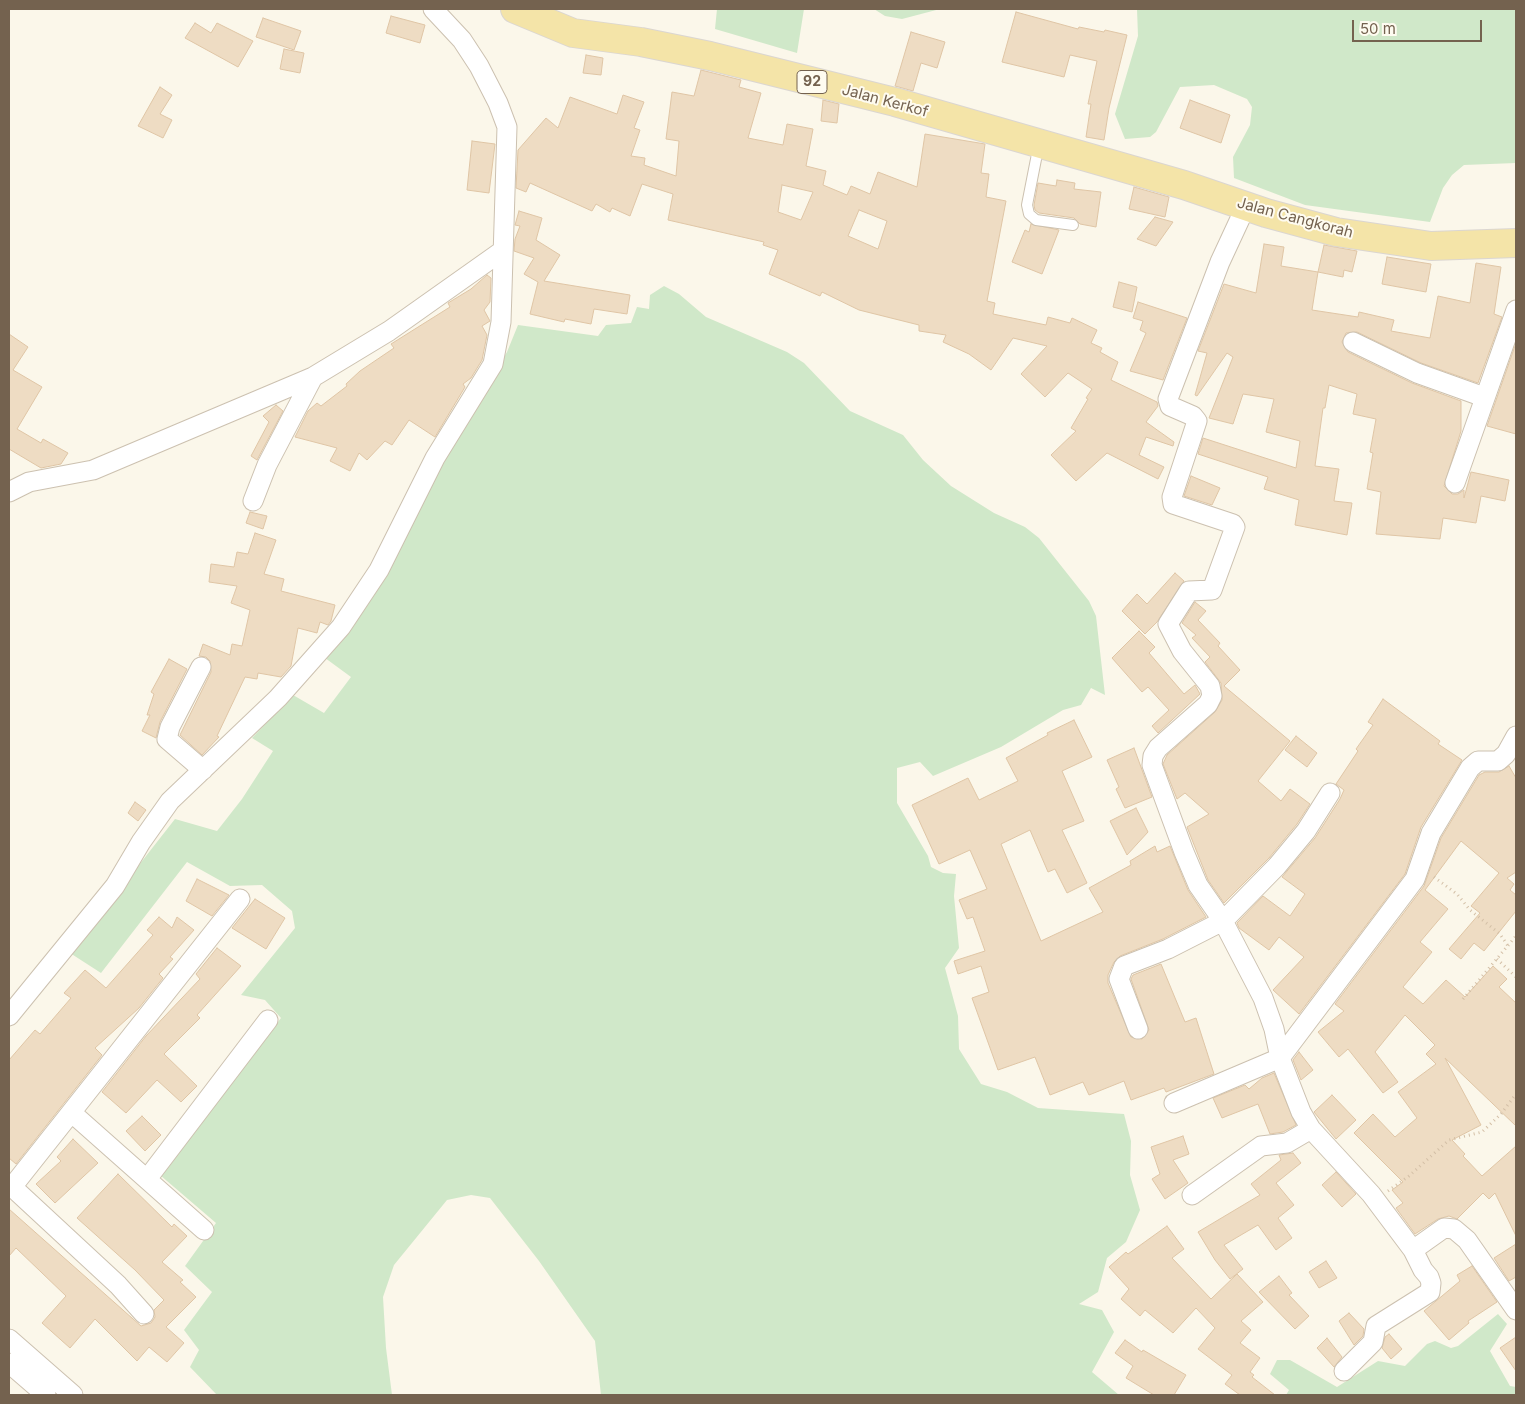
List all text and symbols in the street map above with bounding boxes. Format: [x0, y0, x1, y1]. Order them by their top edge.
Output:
scale bar [1355, 10, 1485, 42]
text: 50 m [1360, 19, 1396, 38]
road number: 92 [797, 70, 827, 94]
street label: Jalan Kerkof [840, 81, 930, 121]
street label: Jalan Cangkorah [1235, 194, 1355, 242]

